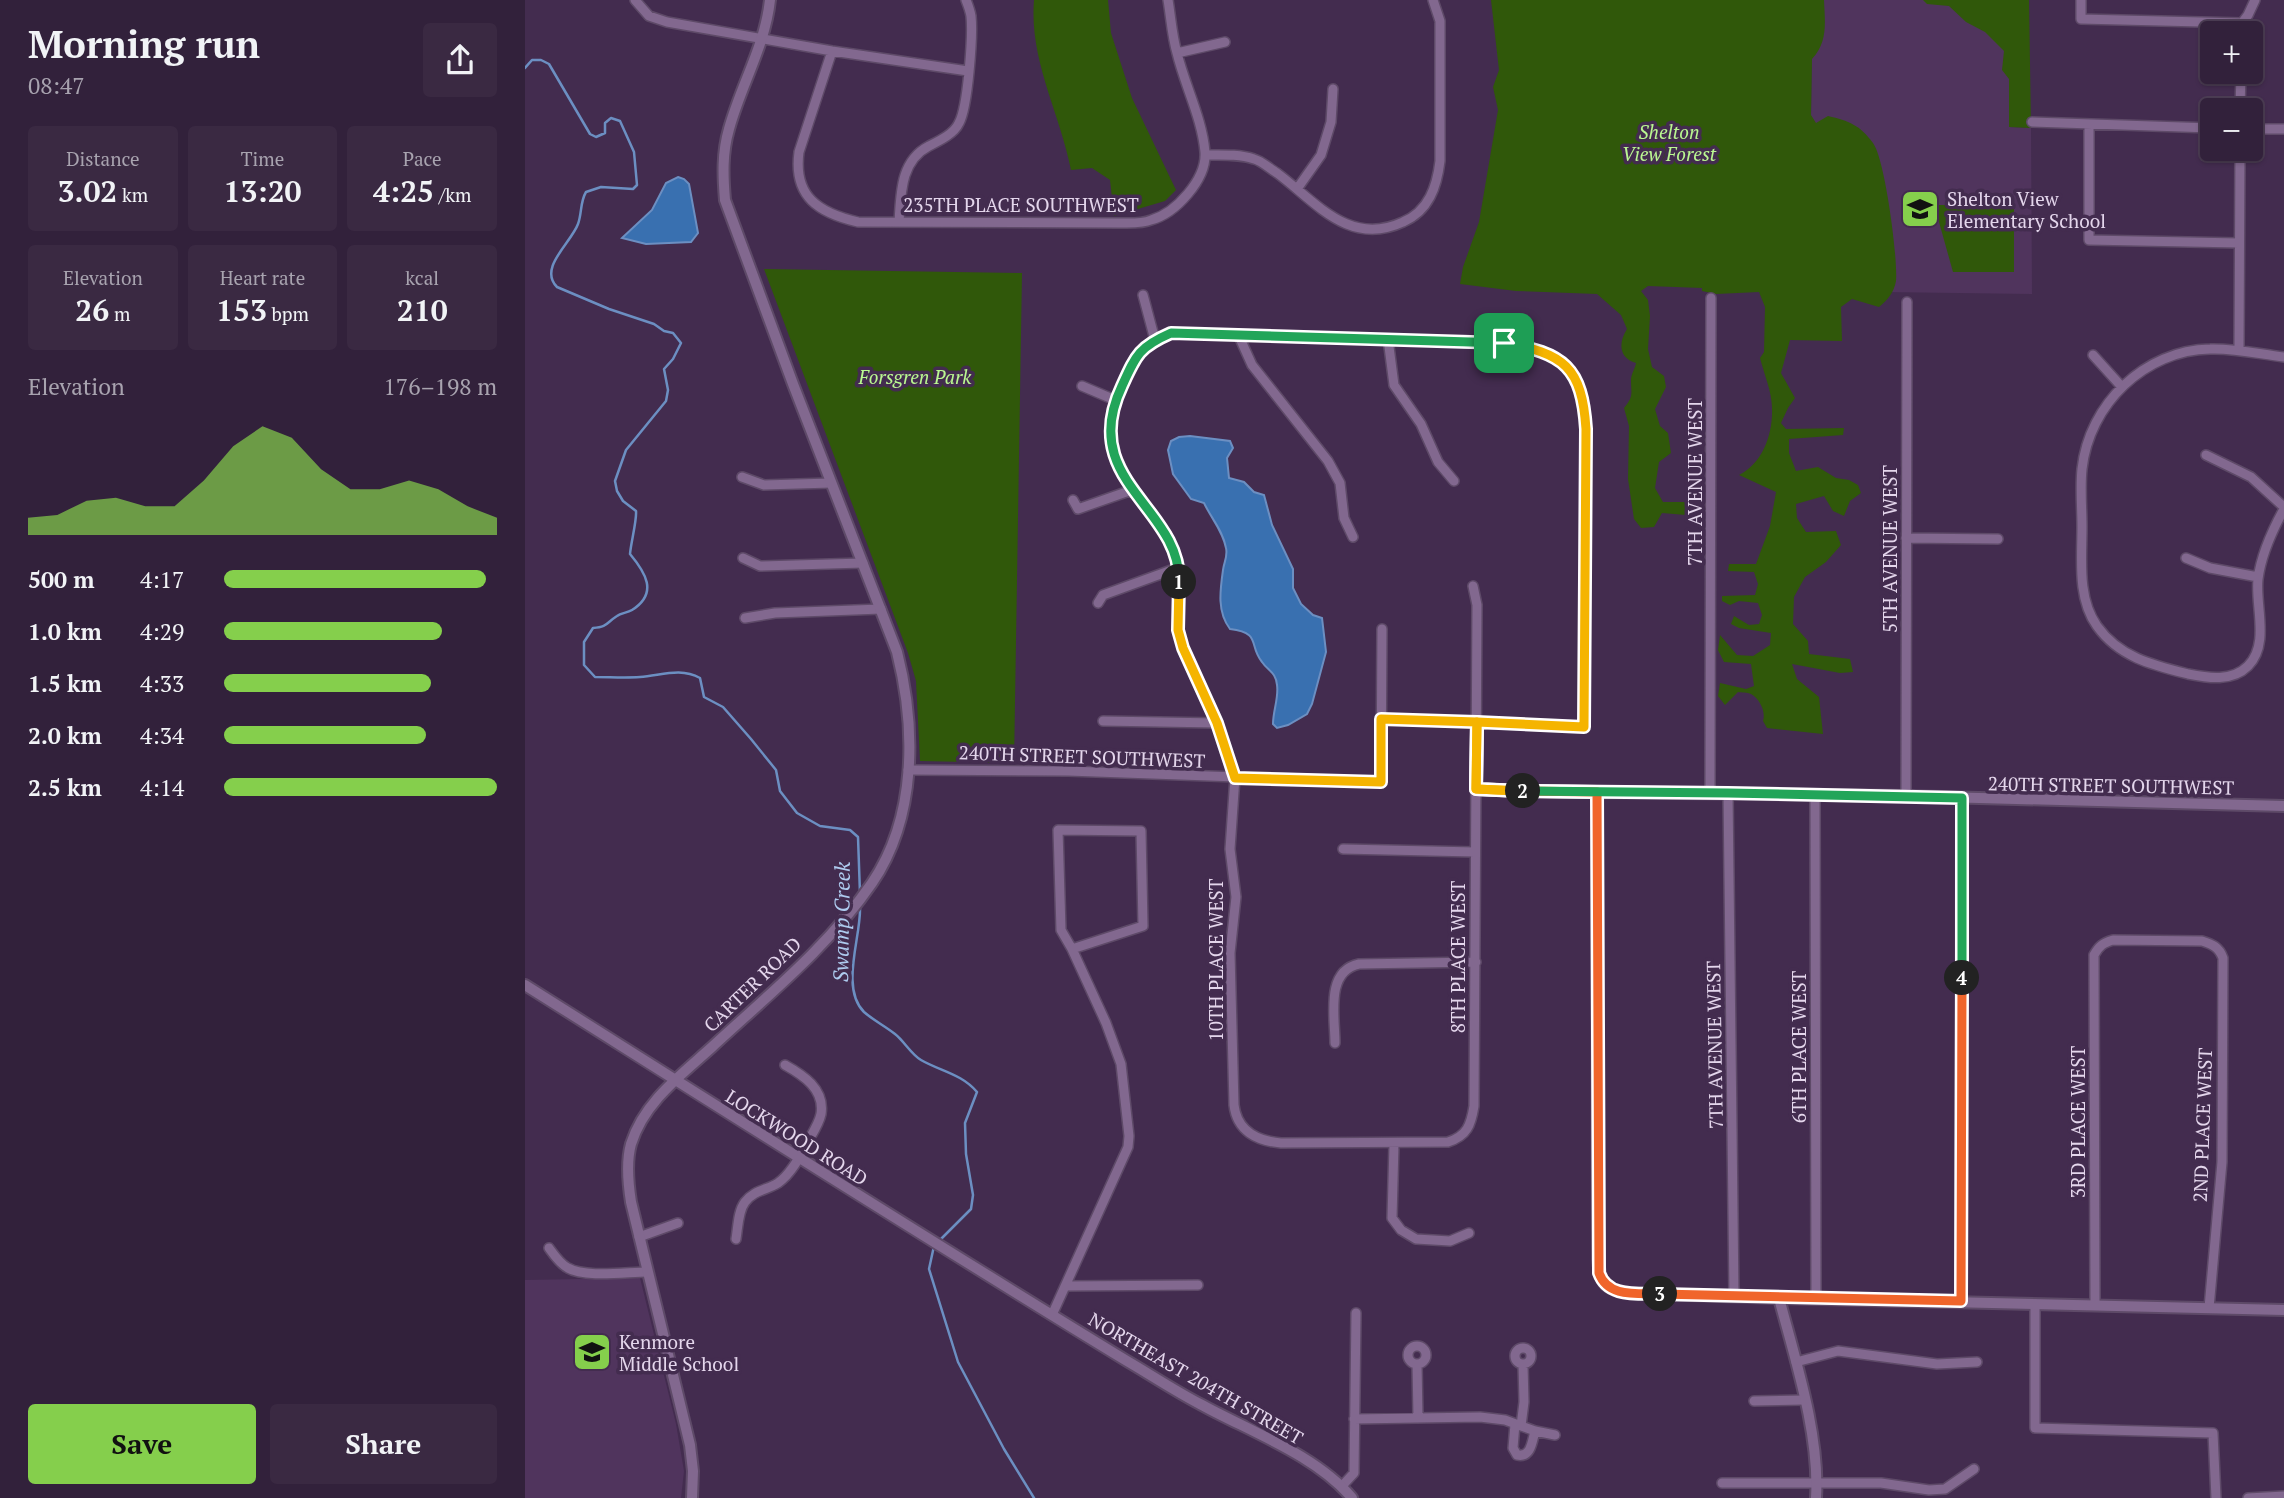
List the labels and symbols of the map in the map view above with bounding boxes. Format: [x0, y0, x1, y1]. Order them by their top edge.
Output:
park label: Shelton View Forest [1622, 119, 1717, 166]
place label: Shelton View Elementary School [1947, 186, 2106, 233]
school or university icon: Shelton View Elementary School [1899, 188, 1941, 230]
street label: 235TH PLACE SOUTHWEST [903, 192, 1139, 217]
pin [1474, 313, 1534, 373]
park label: Forsgren Park [858, 364, 972, 389]
street label: 7TH AVENUE WEST [1682, 398, 1707, 566]
street label: 5TH AVENUE WEST [1877, 465, 1902, 633]
pin: 1 [1161, 564, 1197, 600]
street label: 240TH STREET SOUTHWEST [958, 739, 1206, 773]
street label: 240TH STREET SOUTHWEST [1988, 770, 2235, 800]
pin: 2 [1506, 774, 1541, 808]
water label: Swamp Creek [826, 861, 856, 982]
street label: 10TH PLACE WEST [1203, 878, 1228, 1041]
street label: 8TH PLACE WEST [1445, 880, 1470, 1033]
street label: CARTER ROAD [698, 931, 806, 1037]
street label: 7TH AVENUE WEST [1700, 960, 1728, 1129]
pin: 4 [1945, 960, 1979, 996]
street label: 6TH PLACE WEST [1786, 970, 1811, 1123]
street label: 3RD PLACE WEST [2065, 1045, 2090, 1198]
street label: 2ND PLACE WEST [2187, 1047, 2217, 1203]
street label: LOCKWOOD ROAD [721, 1083, 873, 1191]
pin: 3 [1643, 1276, 1677, 1312]
street label: NORTHEAST 204TH STREET [1084, 1306, 1308, 1450]
place label: Kenmore Middle School [619, 1329, 739, 1376]
school or university icon: Kenmore Middle School [571, 1331, 613, 1373]

